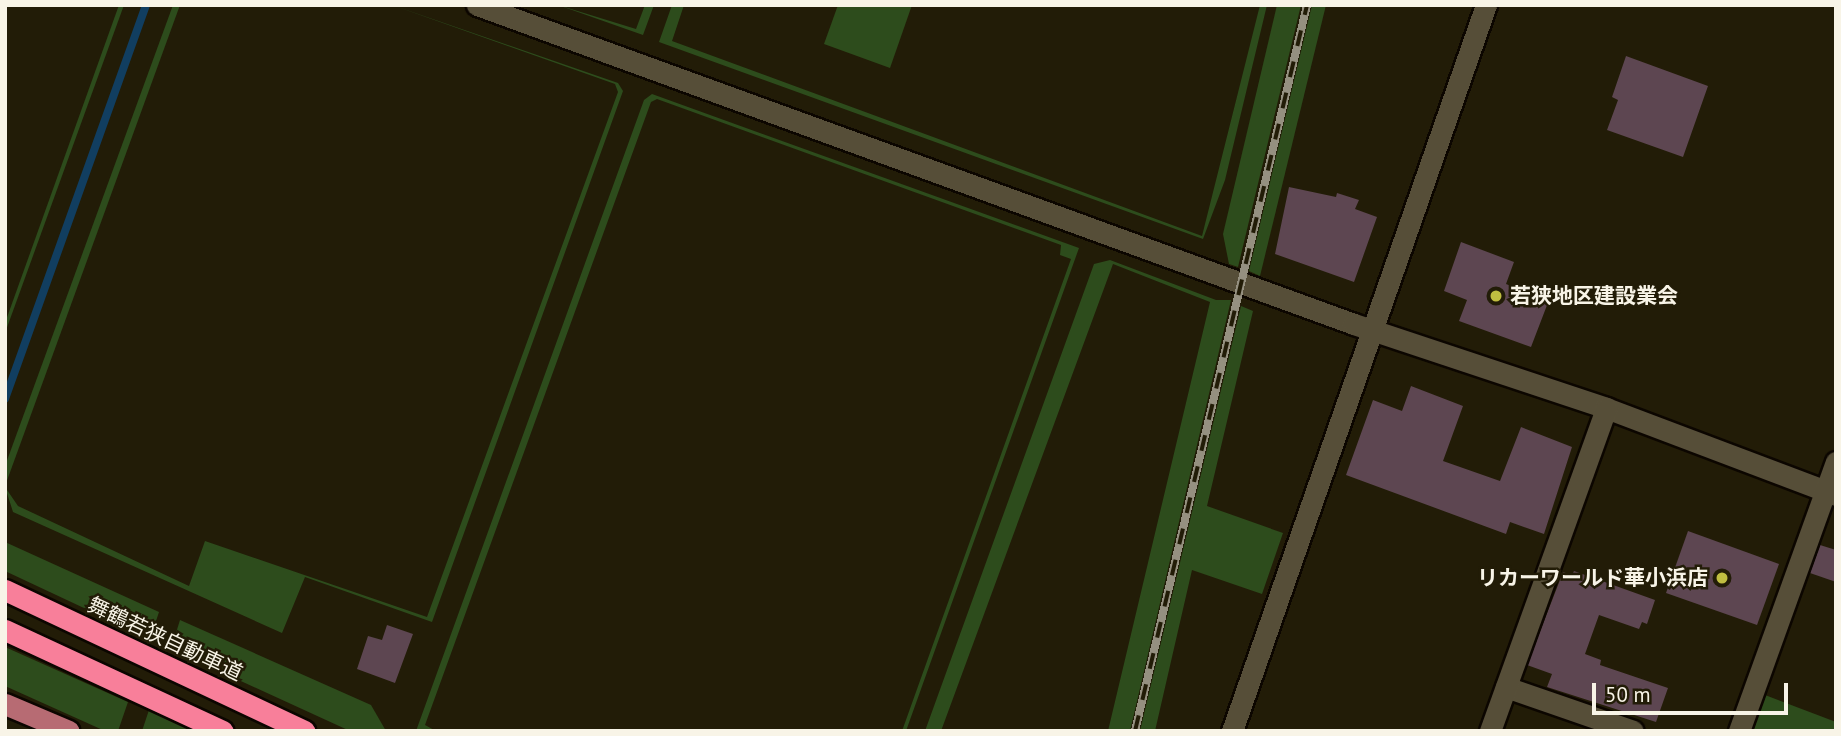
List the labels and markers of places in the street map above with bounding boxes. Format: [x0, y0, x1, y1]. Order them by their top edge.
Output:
place label: 若狭地区建設業会 [1510, 283, 1678, 309]
marker: 若狭地区建設業会 [1488, 288, 1504, 304]
place label: リカーワールド華小浜店 [1477, 565, 1708, 591]
marker: リカーワールド華小浜店 [1714, 570, 1730, 586]

